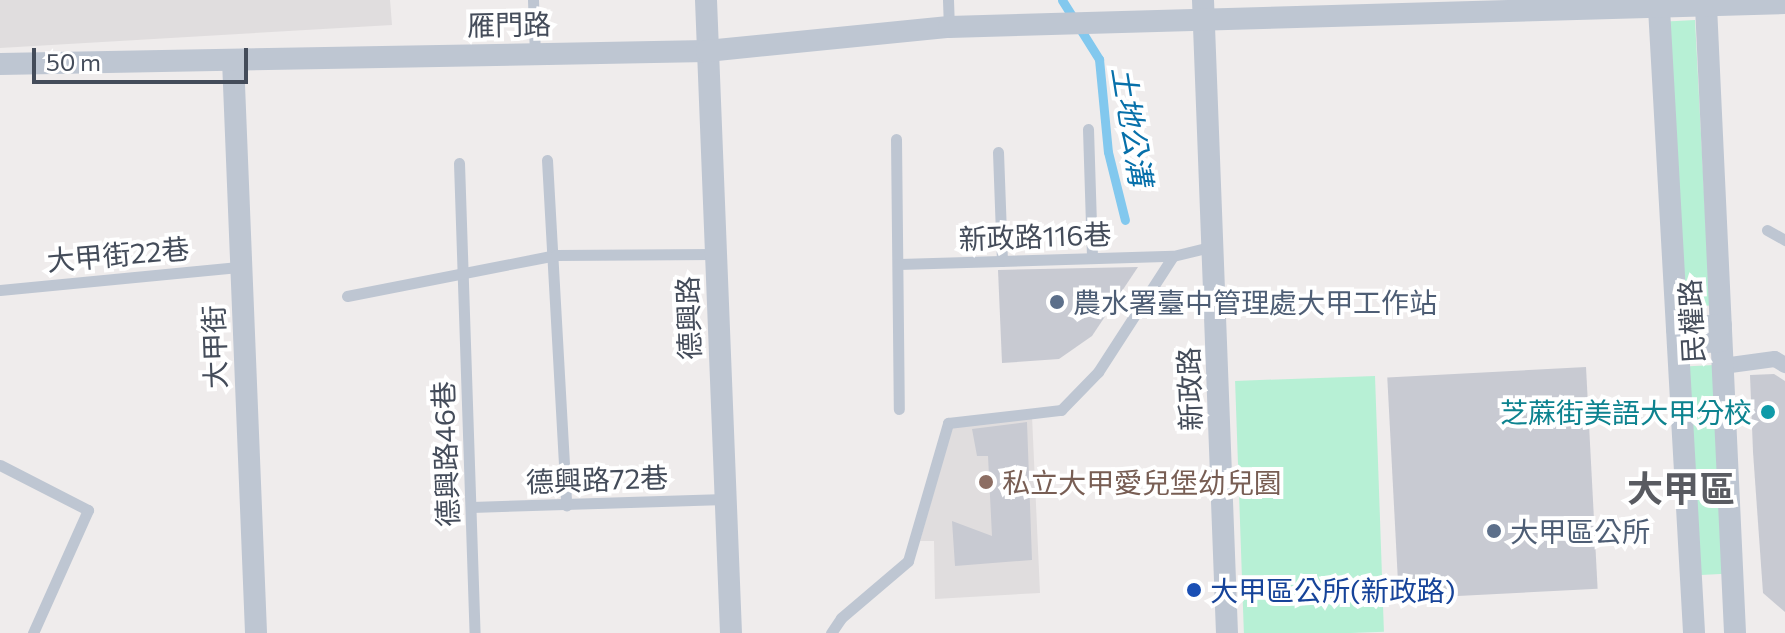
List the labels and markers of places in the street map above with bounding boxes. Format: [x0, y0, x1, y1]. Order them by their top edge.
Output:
place label: 農水署臺中管理處大甲工作站 [1073, 285, 1437, 319]
marker: 農水署臺中管理處大甲工作站 [1048, 293, 1066, 311]
place label: 芝蔴街美語大甲分校 [1500, 395, 1752, 429]
marker: 芝蔴街美語大甲分校 [1759, 403, 1777, 421]
place label: 私立大甲愛兒堡幼兒園 [1002, 465, 1282, 499]
marker: 私立大甲愛兒堡幼兒園 [977, 473, 995, 491]
place label: 大甲區公所 [1510, 514, 1650, 548]
marker: 大甲區公所 [1485, 522, 1503, 540]
place label: 大甲區公所(新政路) [1210, 573, 1456, 607]
marker: 大甲區公所(新政路) [1185, 581, 1203, 599]

